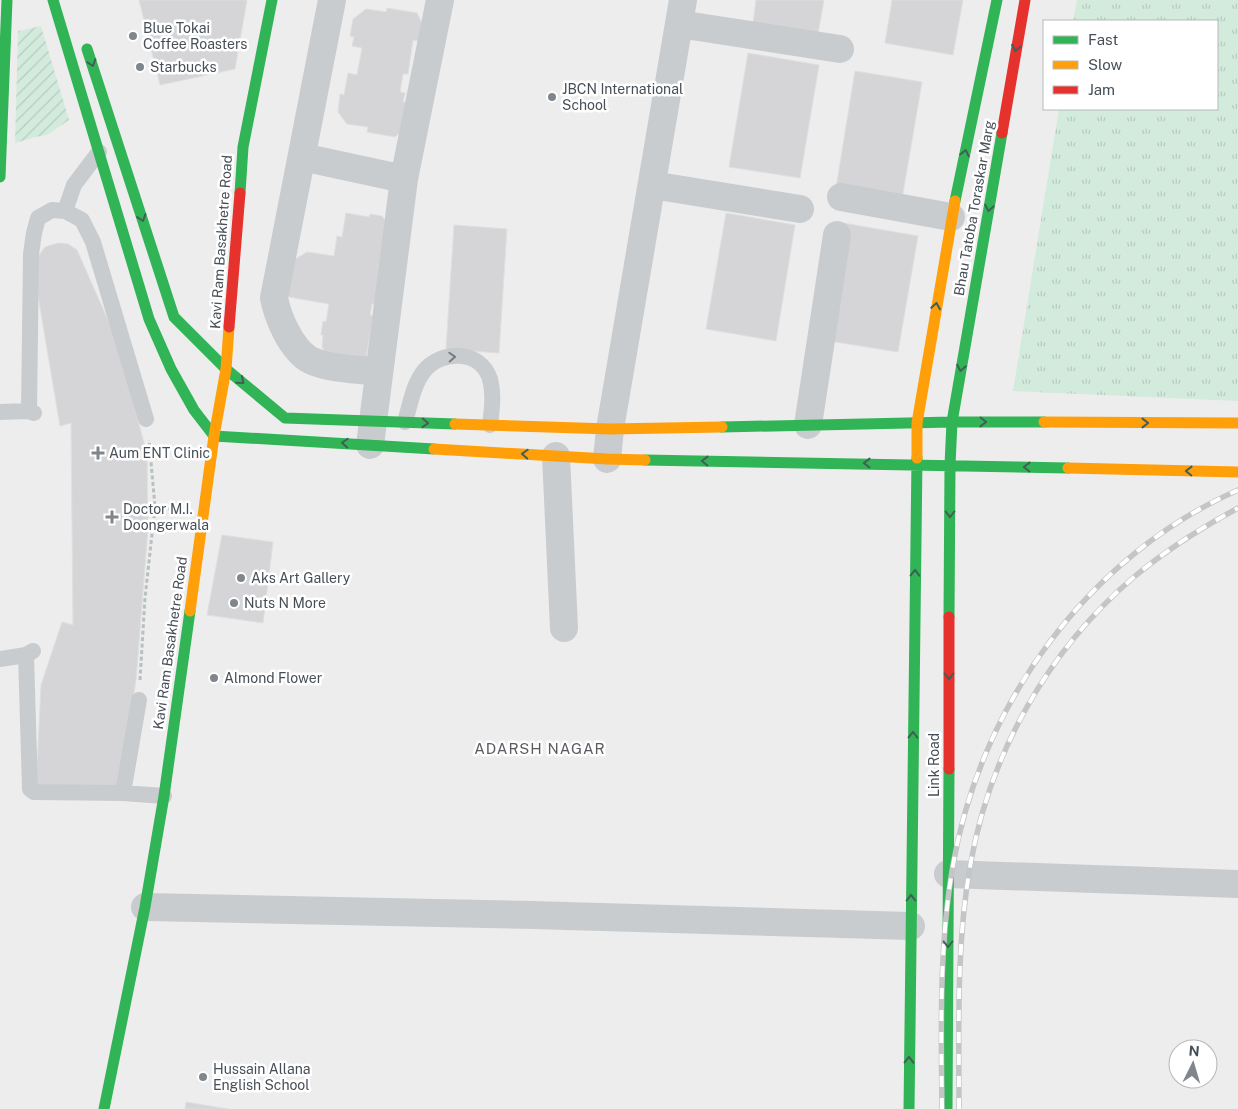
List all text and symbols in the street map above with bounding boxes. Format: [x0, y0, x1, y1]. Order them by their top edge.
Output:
place label: Blue Tokai Coffee Roasters [143, 20, 247, 52]
legend [1043, 20, 1218, 110]
marker: Blue Tokai Coffee Roasters [127, 30, 139, 42]
text: Fast [1088, 31, 1118, 48]
one-way arrow [1012, 44, 1022, 52]
text: Slow [1088, 56, 1123, 73]
one-way arrow [86, 58, 96, 67]
place label: Starbucks [150, 59, 216, 75]
marker: Starbucks [134, 61, 146, 73]
place label: JBCN International School [562, 81, 683, 113]
text: Jam [1088, 81, 1115, 98]
marker: JBCN International School [546, 91, 558, 103]
street label: Bhau Tatoba Toraskar Marg [951, 119, 997, 297]
one-way arrow [959, 148, 970, 157]
street label: Kavi Ram Basakhetre Road [207, 155, 235, 329]
one-way arrow [984, 204, 994, 213]
one-way arrow [136, 213, 146, 221]
one-way arrow [931, 302, 941, 310]
one-way arrow [448, 351, 456, 362]
one-way arrow [957, 364, 967, 373]
one-way arrow [235, 376, 244, 384]
one-way arrow [422, 417, 430, 428]
one-way arrow [980, 417, 987, 427]
one-way arrow [1142, 418, 1150, 428]
one-way arrow [341, 438, 349, 449]
place label: Aum ENT Clinic [109, 445, 210, 461]
marker: Aum ENT Clinic [91, 446, 105, 460]
one-way arrow [521, 449, 529, 460]
one-way arrow [701, 456, 708, 466]
one-way arrow [863, 458, 871, 468]
one-way arrow [1023, 462, 1030, 472]
one-way arrow [1185, 465, 1193, 476]
place label: Doctor M.I. Doongerwala [123, 501, 209, 533]
marker: Doctor M.I. Doongerwala [105, 510, 119, 524]
one-way arrow [945, 510, 955, 518]
street label: Kavi Ram Basakhetre Road [150, 556, 190, 730]
one-way arrow [910, 569, 920, 576]
place label: Aks Art Gallery [251, 570, 351, 586]
marker: Aks Art Gallery [235, 572, 247, 584]
place label: Nuts N More [244, 595, 326, 611]
marker: Nuts N More [228, 597, 240, 609]
place label: Almond Flower [224, 670, 322, 686]
marker: Almond Flower [208, 672, 220, 684]
one-way arrow [944, 673, 954, 681]
one-way arrow [907, 731, 918, 739]
street label: Link Road [926, 733, 942, 797]
district label: ADARSH NAGAR [474, 740, 606, 757]
one-way arrow [906, 894, 916, 902]
one-way arrow [943, 940, 953, 948]
north arrow [1168, 1039, 1218, 1089]
text: N [1188, 1043, 1200, 1059]
one-way arrow [904, 1056, 915, 1064]
place label: Hussain Allana English School [213, 1061, 310, 1093]
marker: Hussain Allana English School [197, 1071, 209, 1083]

